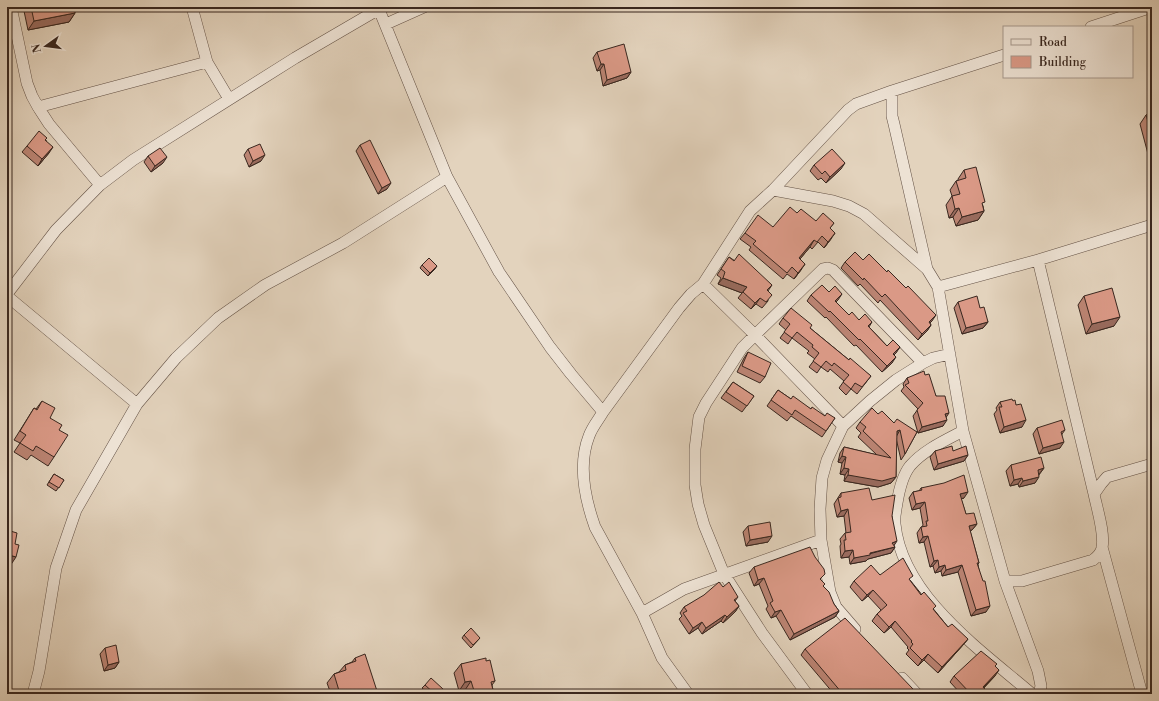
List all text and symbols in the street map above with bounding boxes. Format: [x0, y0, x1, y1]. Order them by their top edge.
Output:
north arrow [26, 26, 66, 66]
legend [1003, 26, 1133, 78]
text: Road [1039, 35, 1067, 50]
text: N [29, 42, 45, 54]
text: Building [1038, 55, 1087, 70]

